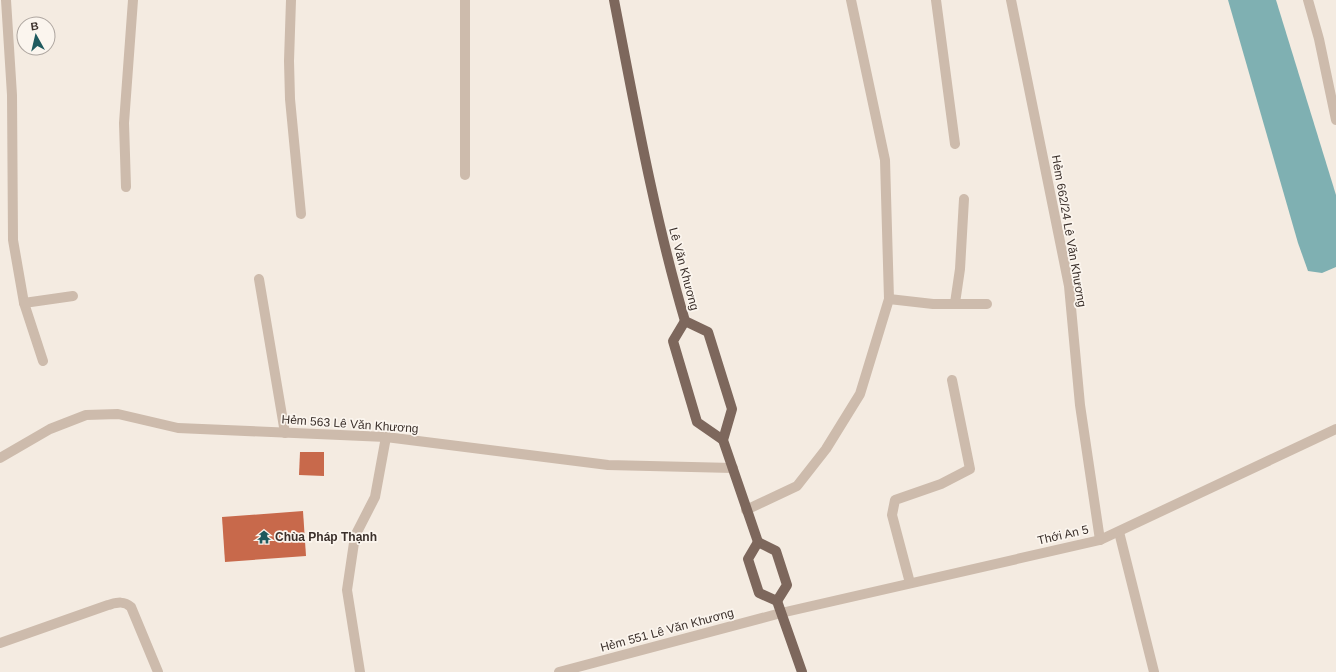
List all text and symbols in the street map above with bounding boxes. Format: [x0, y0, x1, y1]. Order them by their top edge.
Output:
north arrow [16, 16, 56, 56]
text: B [30, 20, 39, 33]
street label: Hẻm 662/24 Lê Văn Khương [1049, 154, 1089, 308]
street label: Lê Văn Khương [666, 226, 702, 312]
street label: Hẻm 563 Lê Văn Khương [281, 412, 419, 436]
street label: Thới An 5 [1036, 522, 1090, 548]
temple icon: Chùa Pháp Thạnh [256, 529, 272, 545]
place label: Chùa Pháp Thạnh [275, 530, 377, 544]
street label: Hẻm 551 Lê Văn Khương [599, 605, 735, 655]

